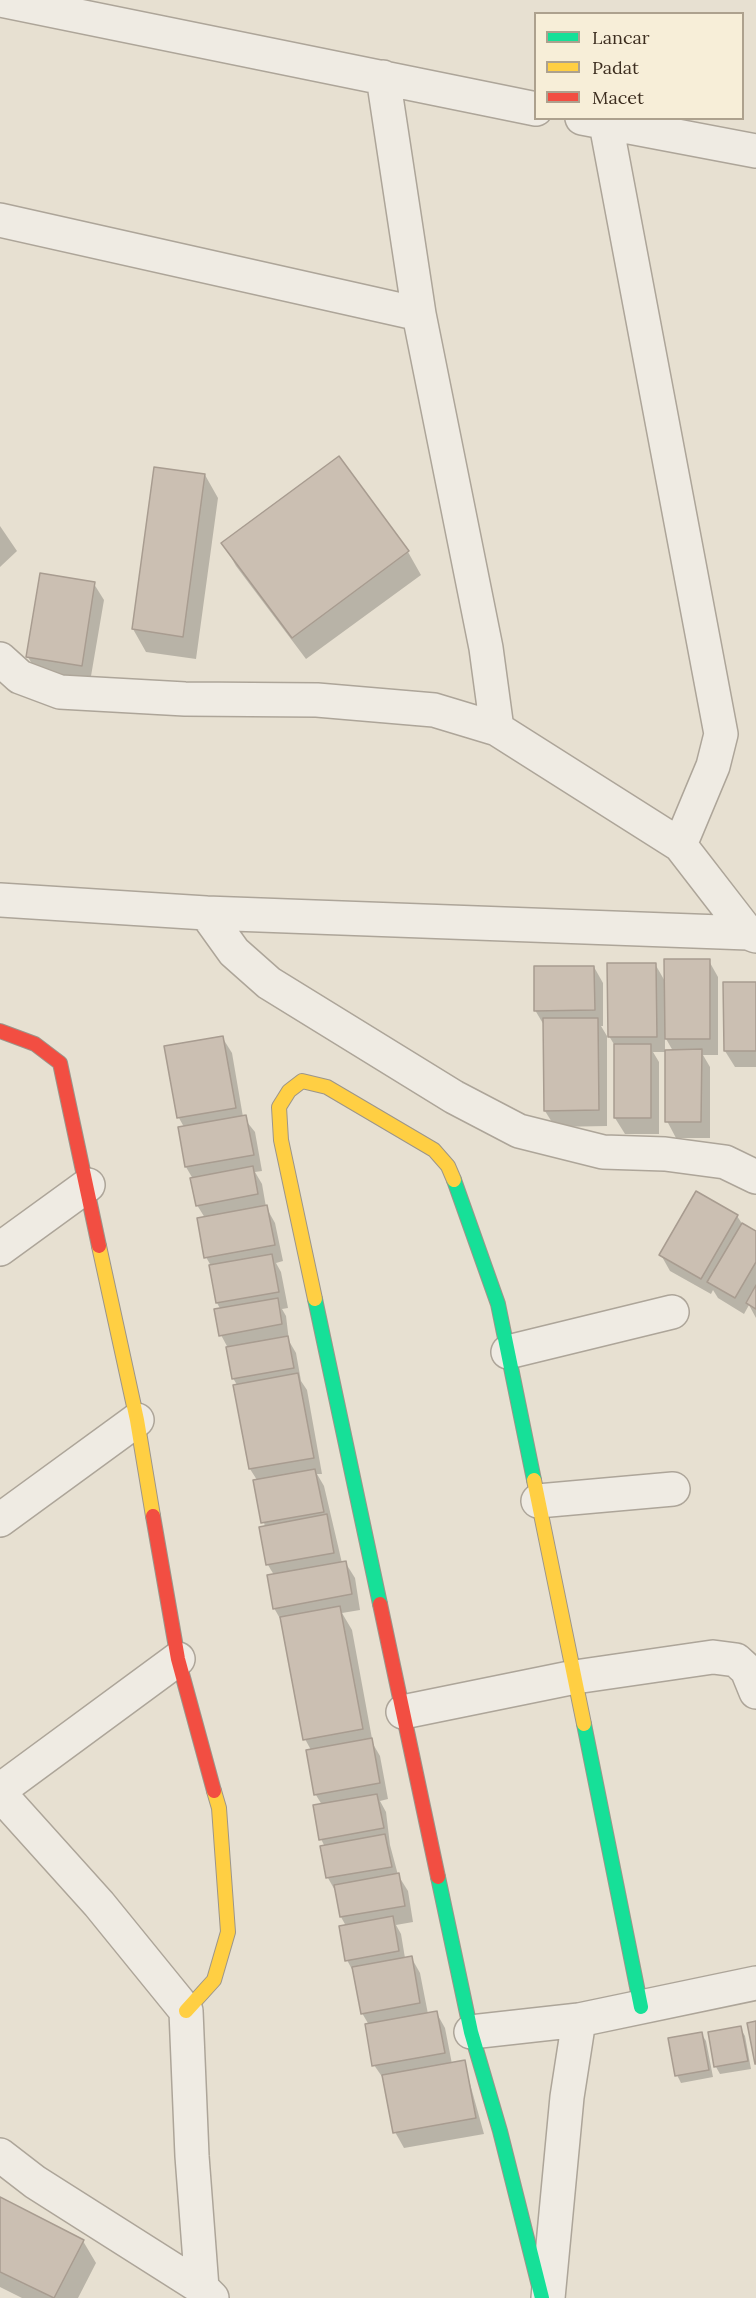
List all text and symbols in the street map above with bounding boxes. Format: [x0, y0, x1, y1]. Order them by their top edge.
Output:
legend [534, 12, 744, 120]
text: Lancar [592, 26, 650, 49]
text: Padat [592, 56, 639, 79]
text: Macet [592, 86, 644, 109]

